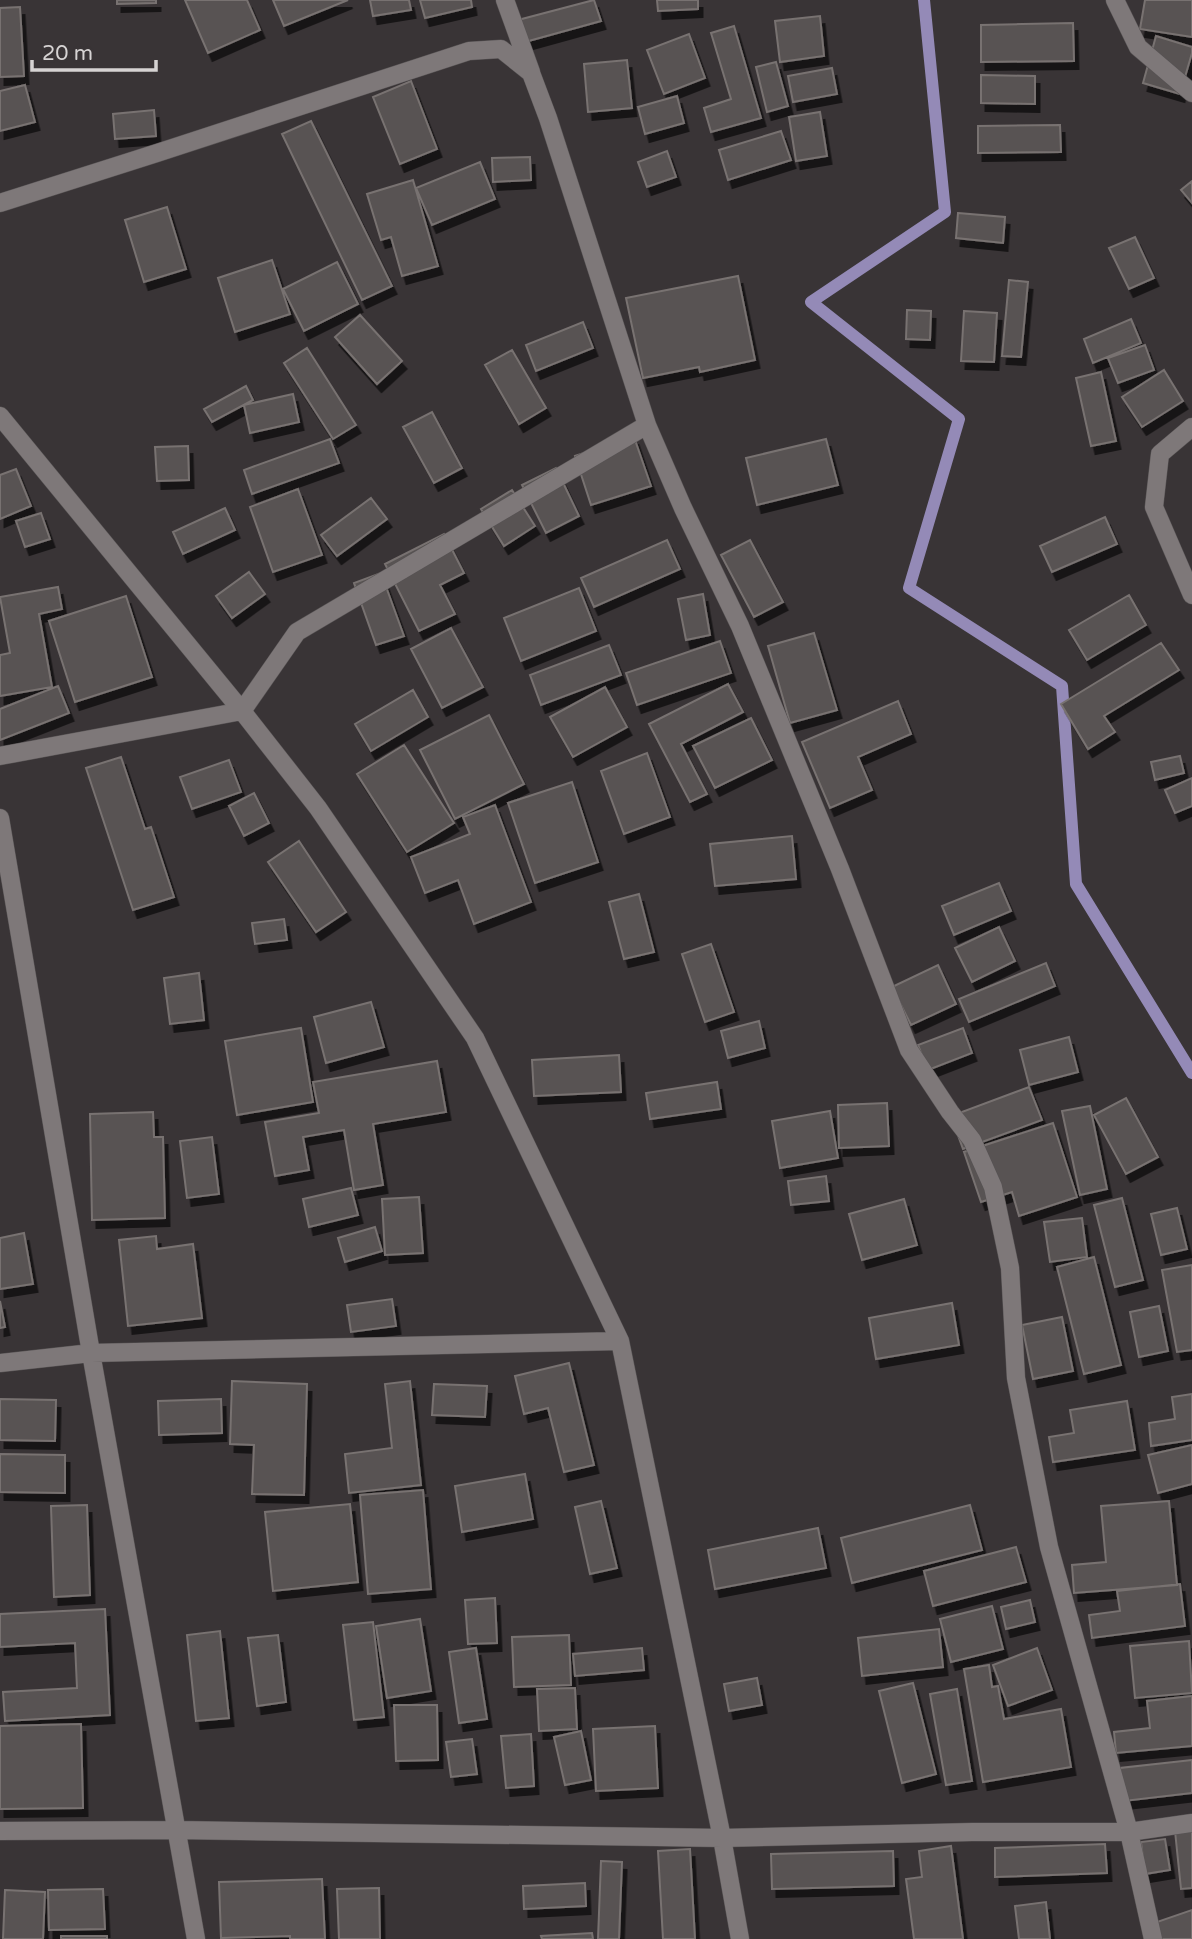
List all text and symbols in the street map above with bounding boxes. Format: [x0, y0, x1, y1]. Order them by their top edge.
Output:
scale bar [32, 28, 156, 72]
text: 20 m [42, 41, 93, 66]

